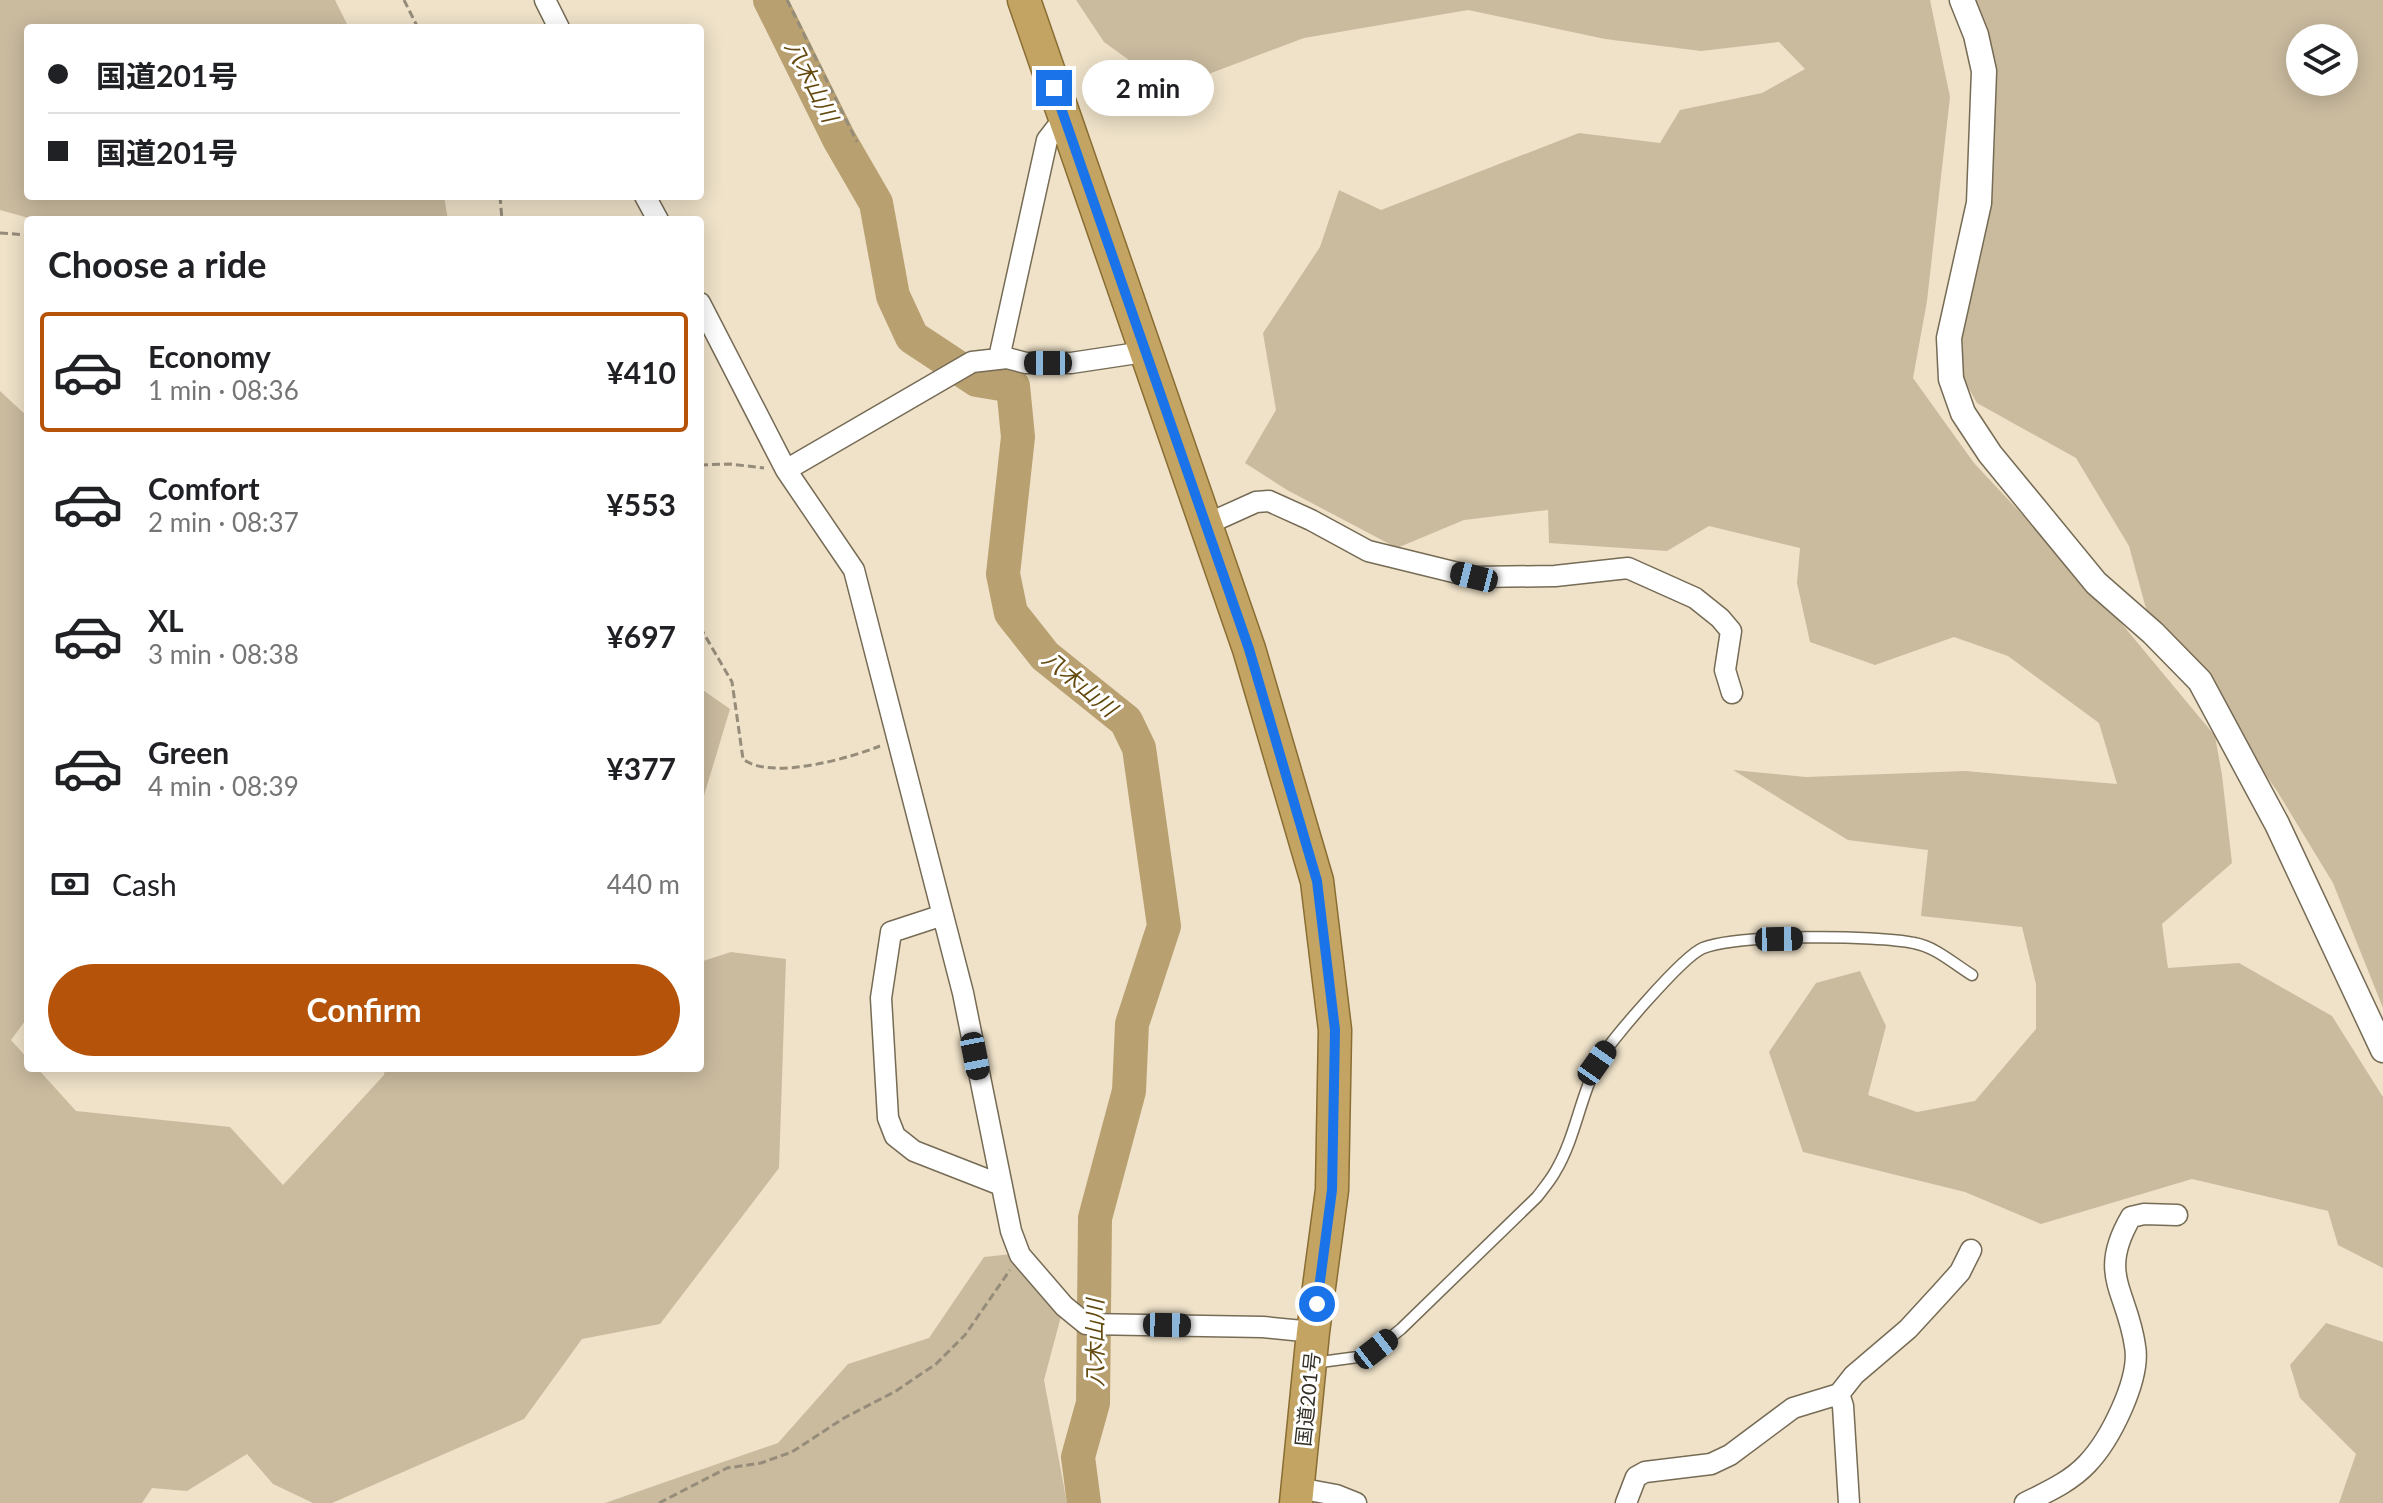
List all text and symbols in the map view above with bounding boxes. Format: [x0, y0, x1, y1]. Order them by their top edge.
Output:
map controls [2286, 24, 2358, 96]
button: layers [2286, 24, 2358, 96]
water label: 八木山川 [780, 36, 845, 128]
text: 国道201号 [96, 57, 238, 93]
callout: 2 min [1082, 60, 1214, 116]
route end [1036, 70, 1072, 106]
text: 2 min [1116, 72, 1180, 104]
text: 国道201号 [96, 134, 238, 170]
text: Choose a ride [48, 242, 267, 286]
icon: car [52, 336, 124, 408]
text: Economy [148, 338, 271, 374]
car [1024, 351, 1072, 375]
text: ¥410 [606, 354, 676, 390]
text: 1 min · 08:36 [148, 374, 299, 406]
icon: car [52, 468, 124, 540]
text: Comfort [148, 470, 260, 506]
text: ¥553 [606, 486, 676, 522]
text: 2 min · 08:37 [148, 506, 299, 538]
car [1448, 560, 1500, 594]
icon: car [52, 600, 124, 672]
text: XL [148, 602, 184, 638]
text: ¥697 [606, 618, 676, 654]
text: 3 min · 08:38 [148, 638, 299, 670]
water label: 八木山川 [1038, 644, 1124, 723]
icon: car [52, 732, 124, 804]
text: Green [148, 734, 229, 770]
text: ¥377 [606, 750, 676, 786]
text: 4 min · 08:39 [148, 770, 299, 802]
icon: cash [48, 862, 92, 906]
text: Cash [112, 866, 177, 902]
text: 440 m [607, 868, 680, 900]
car [1755, 927, 1803, 951]
button: Confirm [48, 964, 680, 1056]
car [959, 1030, 991, 1082]
car [1573, 1036, 1621, 1090]
route start [1299, 1286, 1335, 1322]
water label: 八木山川 [1081, 1297, 1108, 1387]
car [1143, 1313, 1191, 1337]
car [1350, 1325, 1402, 1373]
street label: 国道201号 [1290, 1351, 1324, 1447]

